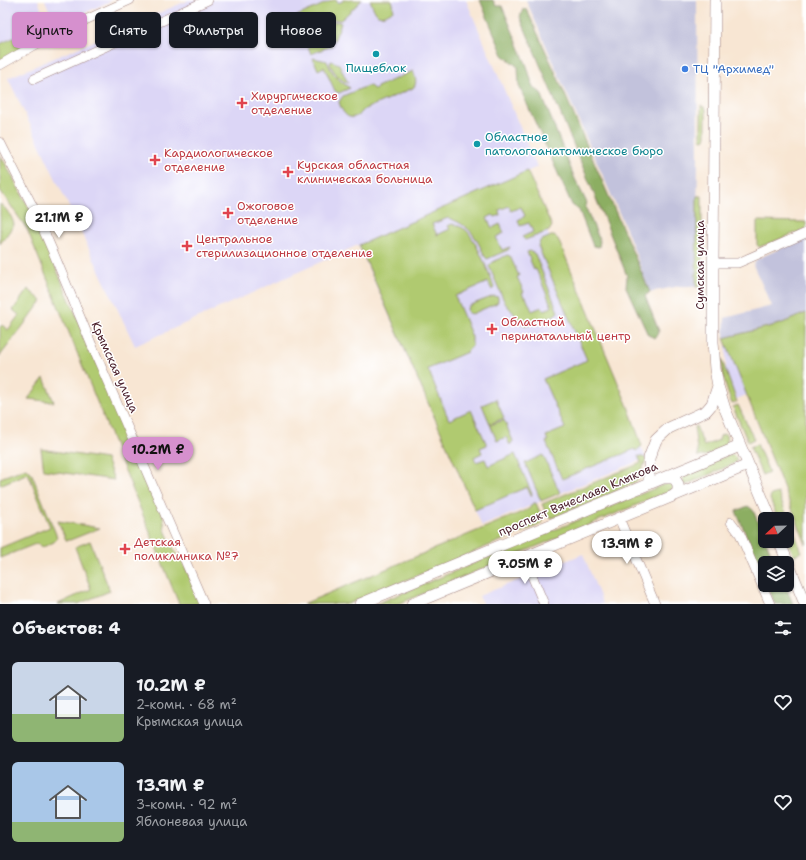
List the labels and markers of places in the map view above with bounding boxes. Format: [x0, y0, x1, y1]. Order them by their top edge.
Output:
marker: Пищеблок [371, 49, 381, 59]
place label: Пищеблок [346, 60, 407, 76]
place label: ТЦ "Архимед" [693, 61, 774, 77]
marker: ТЦ "Архимед" [680, 64, 690, 74]
place label: Хирургическое отделение [251, 88, 338, 118]
marker: Хирургическое отделение [236, 97, 248, 109]
place label: Областное патологоанатомическое бюро [485, 129, 663, 159]
marker: Областное патологоанатомическое бюро [472, 139, 482, 149]
place label: Кардиологическое отделение [164, 145, 273, 175]
marker: Кардиологическое отделение [149, 154, 161, 166]
place label: Курская областная клиническая больница [297, 157, 433, 187]
marker: Курская областная клиническая больница [282, 166, 294, 178]
place label: Ожоговое отделение [237, 198, 298, 228]
pin: 21.1M ₽ [22, 205, 96, 239]
marker: Ожоговое отделение [222, 207, 234, 219]
place label: Центральное стерилизационное отделение [196, 231, 373, 261]
marker: Центральное стерилизационное отделение [181, 240, 193, 252]
place label: Областной перинатальный центр [501, 314, 631, 344]
marker: Областной перинатальный центр [486, 323, 498, 335]
pin: 10.2M ₽ [121, 437, 195, 471]
pin: 13.9M ₽ [590, 531, 664, 565]
place label: Детская поликлиника №7 [134, 534, 239, 564]
marker: Детская поликлиника №7 [119, 543, 131, 555]
pin: 7.05M ₽ [488, 551, 562, 585]

